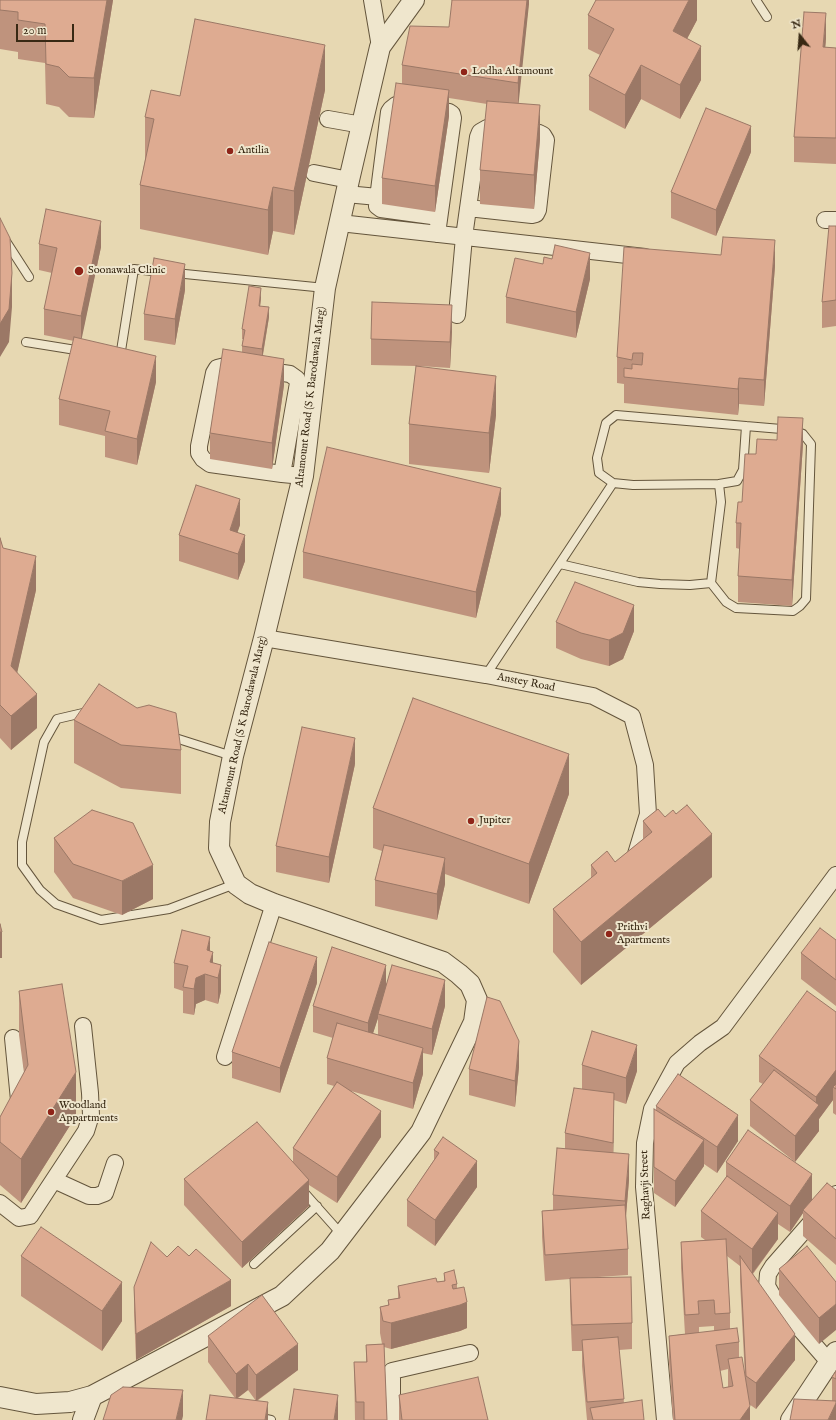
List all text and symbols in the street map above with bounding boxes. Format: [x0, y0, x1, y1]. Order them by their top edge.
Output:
scale bar [18, 16, 76, 42]
north arrow [780, 16, 820, 56]
text: N [790, 16, 803, 33]
text: 20 m [23, 23, 46, 38]
place label: Lodha Altamount [472, 65, 553, 79]
marker: Lodha Altamount [459, 67, 469, 77]
place label: Antilia [238, 144, 269, 158]
marker: Antilia [225, 146, 235, 156]
place label: Soonawala Clinic [88, 264, 165, 278]
marker: Soonawala Clinic [73, 265, 85, 277]
street label: Altamount Road (S K Barodawala Marg) [293, 306, 329, 488]
street label: Altamount Road (S K Barodawala Marg) [216, 635, 270, 815]
street label: Anstey Road [496, 671, 556, 695]
place label: Jupiter [479, 814, 511, 828]
marker: Jupiter [466, 816, 476, 826]
place label: Prithvi Apartments [617, 921, 670, 947]
marker: Prithvi Apartments [604, 929, 614, 939]
place label: Woodland Appartments [59, 1099, 118, 1125]
marker: Woodland Appartments [46, 1107, 56, 1117]
street label: Raghavji Street [638, 1150, 654, 1220]

